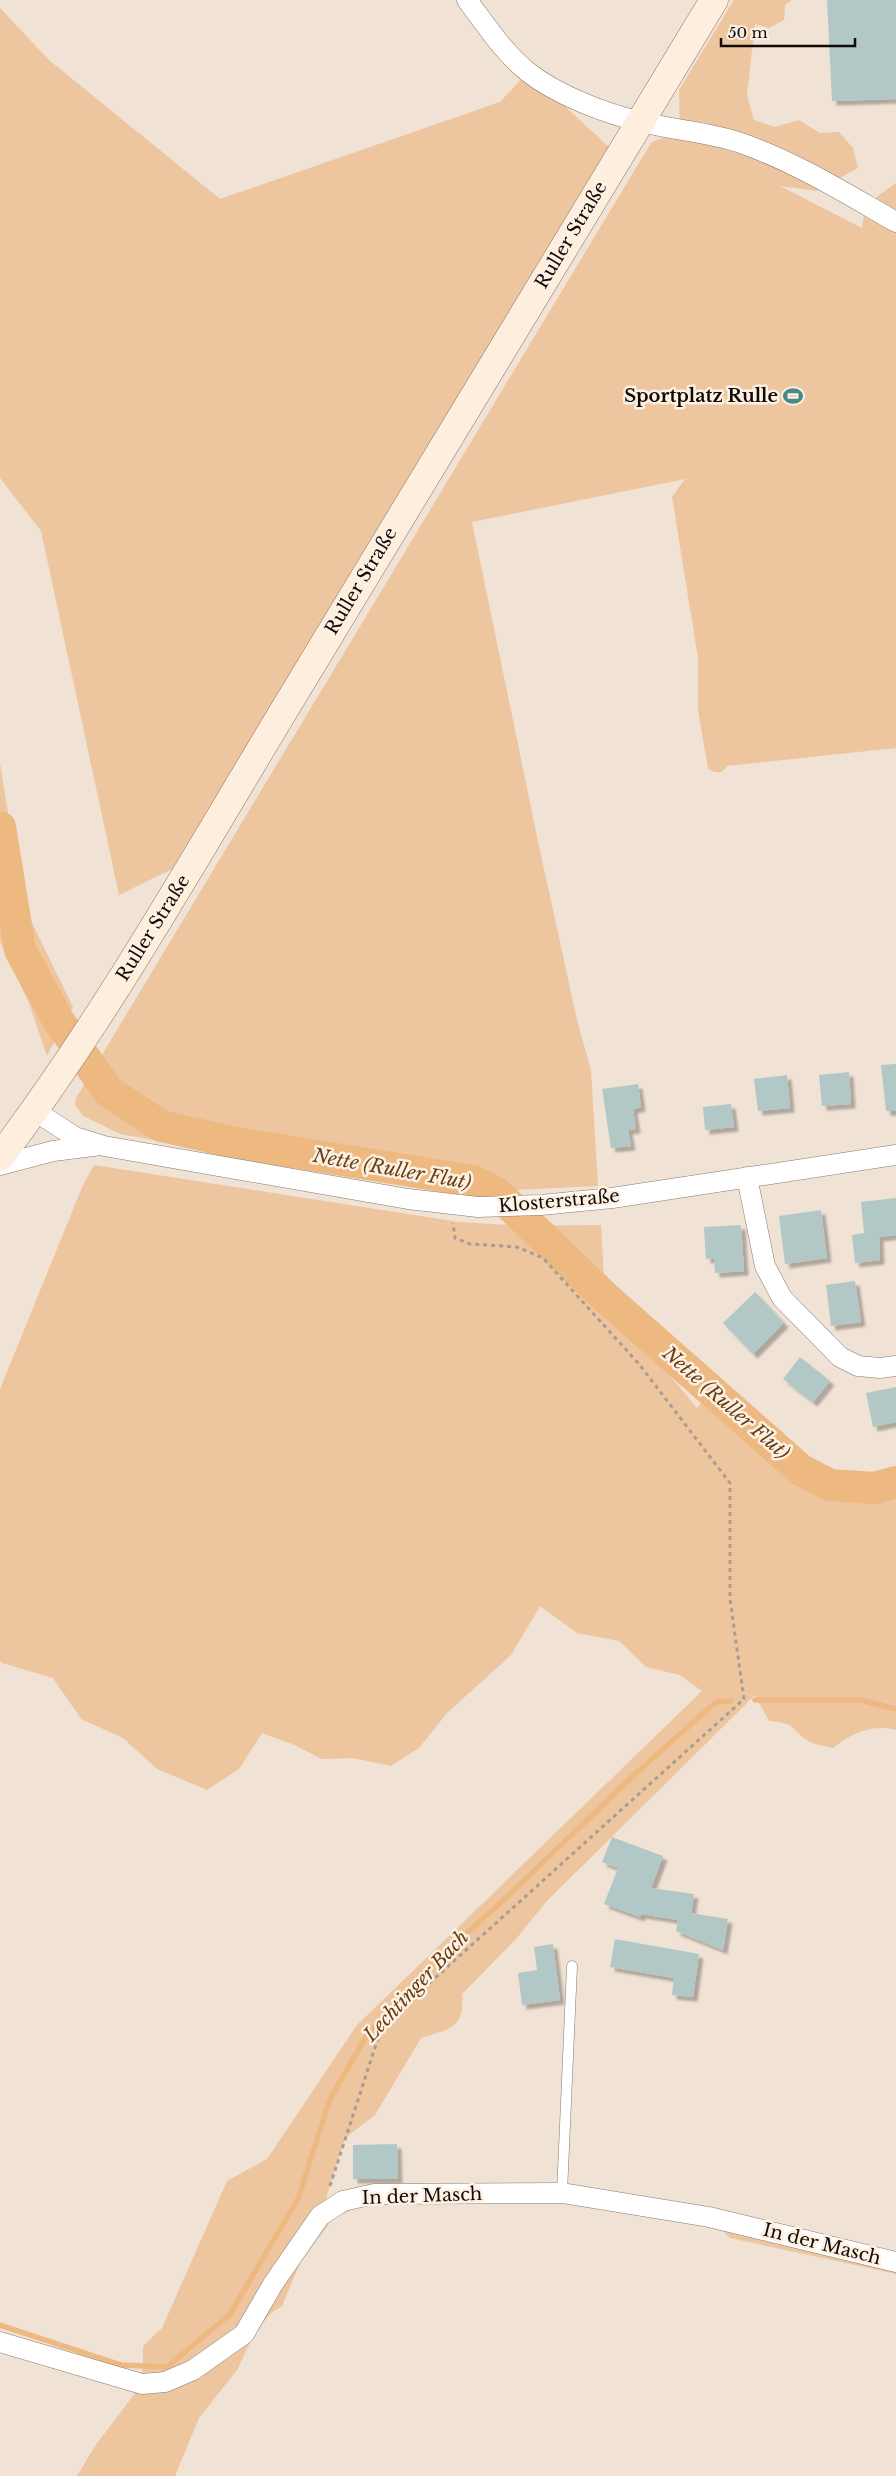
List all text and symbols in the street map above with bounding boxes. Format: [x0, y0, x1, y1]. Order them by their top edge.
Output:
scale bar [721, 15, 855, 47]
text: 50 m [728, 23, 768, 42]
street label: Ruller Straße [530, 177, 612, 293]
place label: Sportplatz Rulle [624, 385, 778, 407]
sports icon: Sportplatz Rulle [782, 385, 804, 407]
street label: Ruller Straße [320, 523, 402, 639]
street label: Ruller Straße [112, 871, 194, 985]
water label: Nette (Ruller Flut) [310, 1144, 473, 1194]
street label: Klosterstraße [497, 1185, 621, 1217]
water label: Nette (Ruller Flut) [657, 1341, 794, 1464]
water label: Lechtinger Bach [358, 1926, 473, 2047]
street label: In der Masch [361, 2183, 483, 2209]
street label: In der Masch [761, 2219, 883, 2269]

